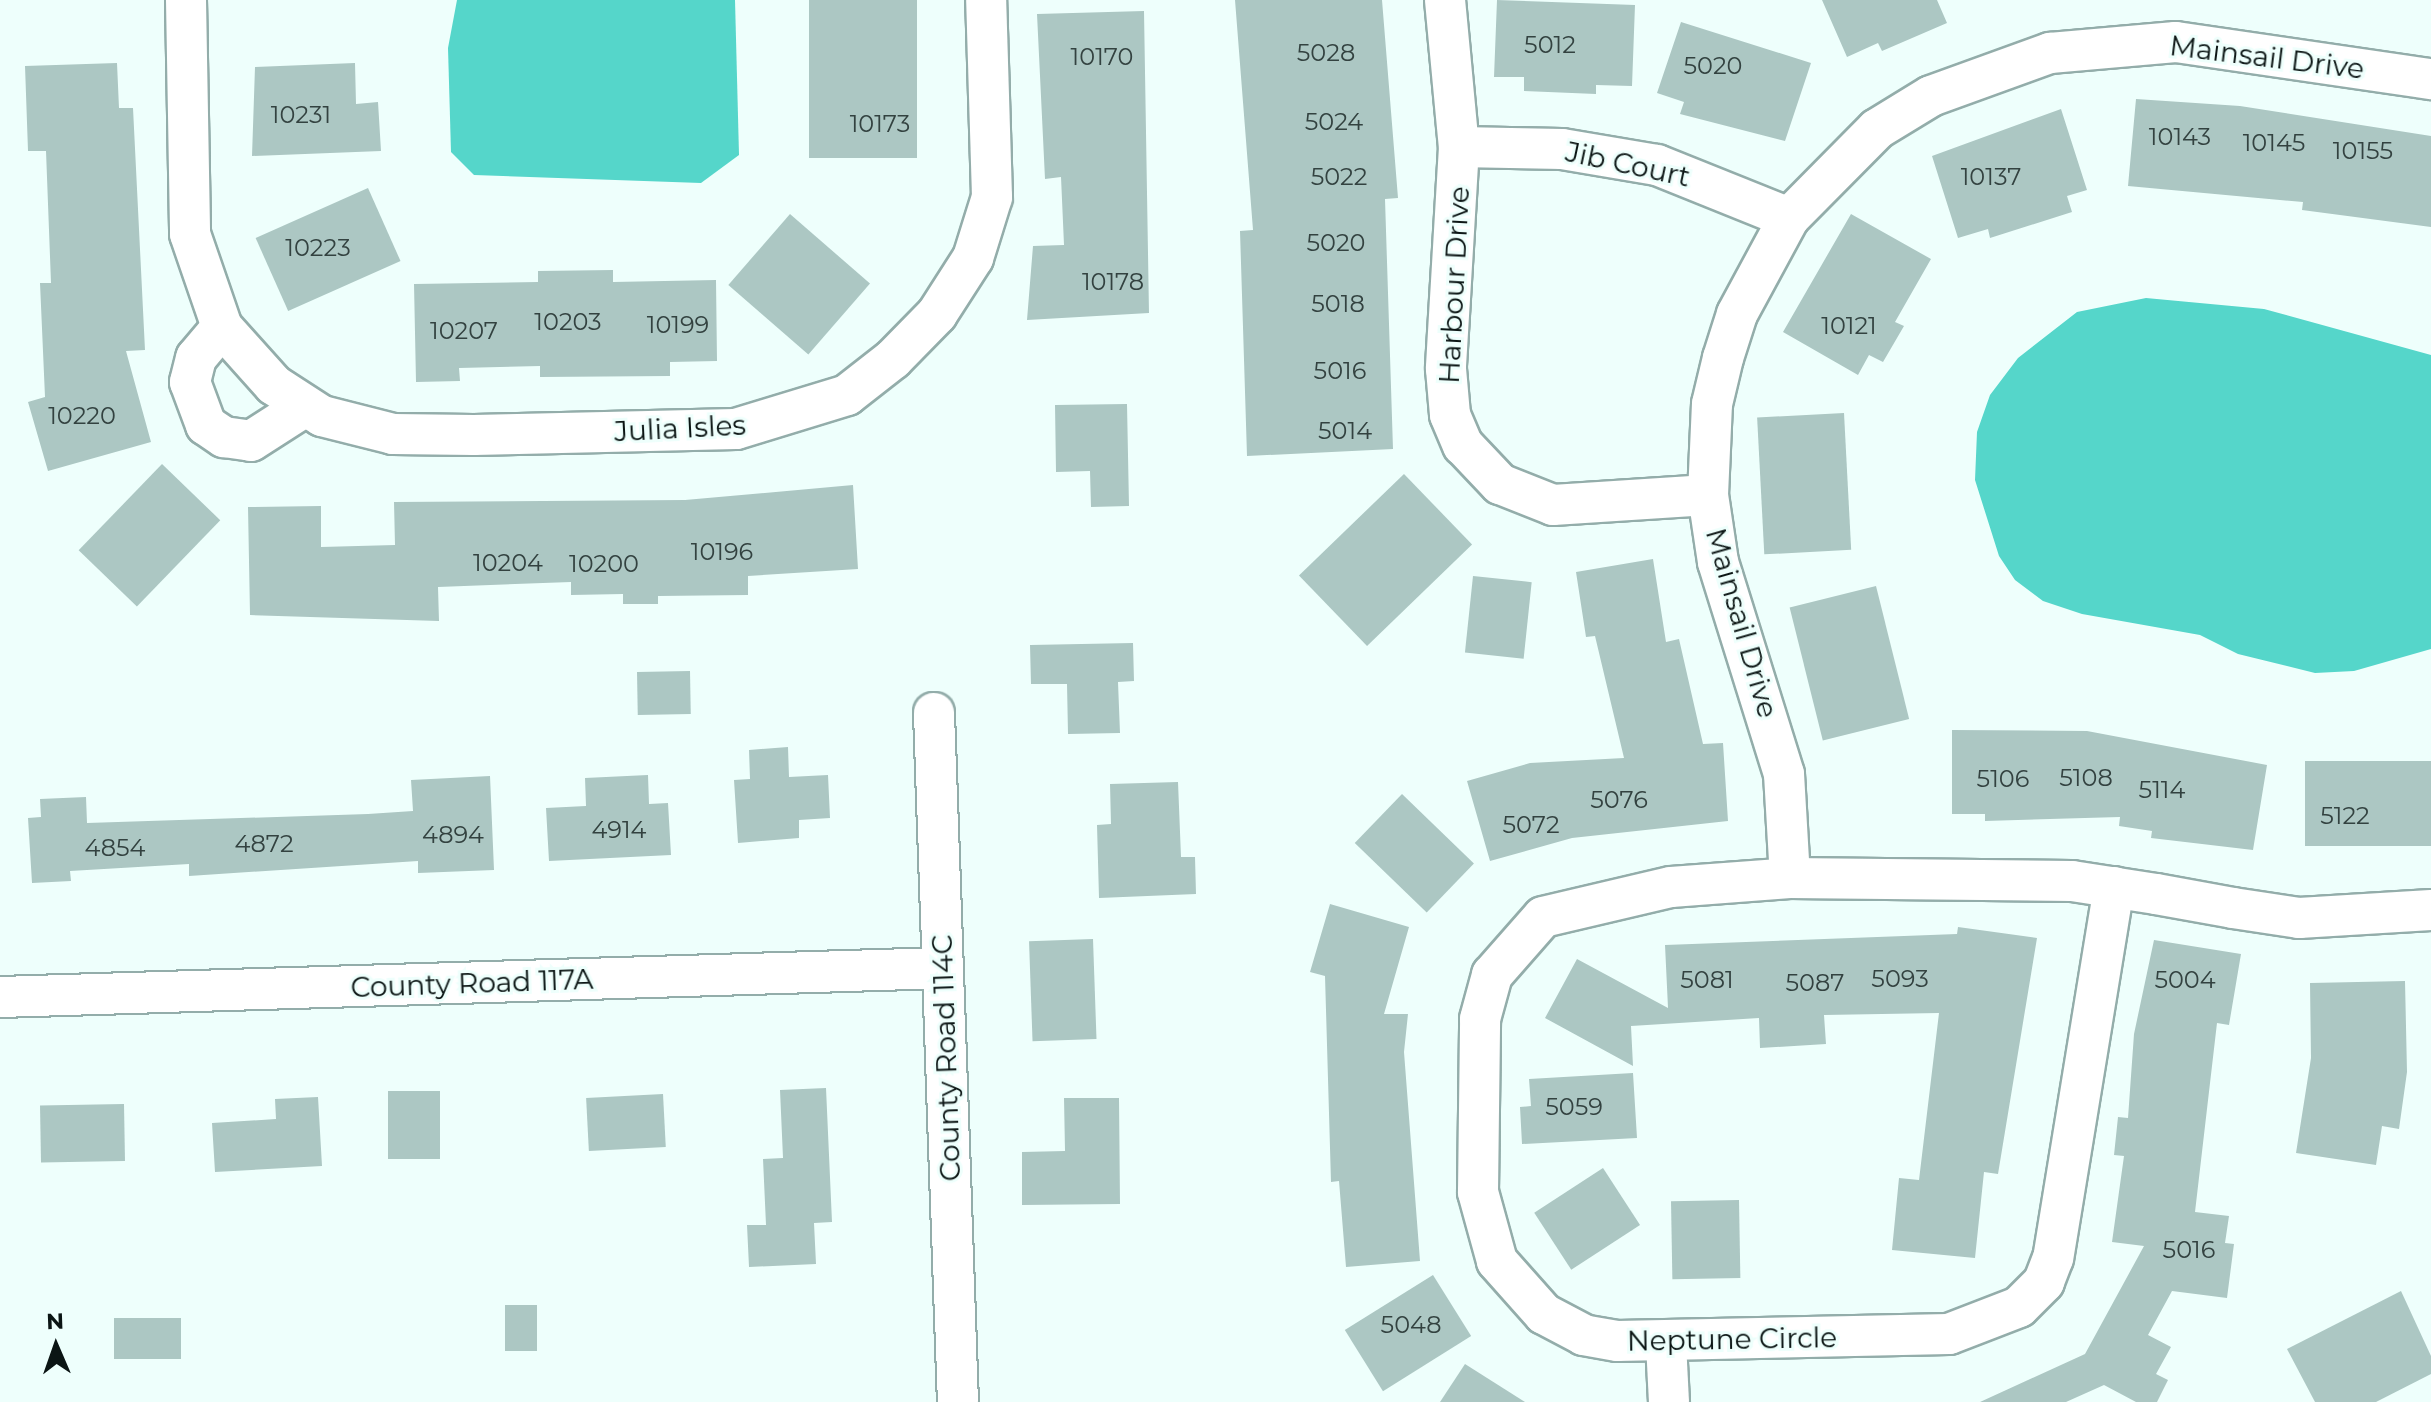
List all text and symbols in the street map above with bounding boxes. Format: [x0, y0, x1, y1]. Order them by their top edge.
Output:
street label: Mainsail Drive [2168, 28, 2366, 86]
house number: 5012 [1524, 31, 1576, 59]
house number: 5028 [1297, 39, 1355, 67]
house number: 10170 [1071, 43, 1133, 71]
house number: 5020 [1684, 52, 1742, 80]
house number: 10231 [271, 101, 331, 129]
house number: 5024 [1305, 108, 1363, 136]
house number: 10173 [850, 110, 910, 138]
house number: 10143 [2149, 123, 2211, 151]
house number: 10145 [2243, 129, 2305, 157]
street label: Jib Court [1563, 134, 1693, 194]
house number: 10155 [2333, 137, 2393, 165]
house number: 5022 [1311, 163, 1367, 191]
house number: 10137 [1961, 163, 2021, 191]
street label: Harbour Drive [1432, 185, 1476, 385]
house number: 5020 [1307, 229, 1365, 257]
house number: 10223 [285, 234, 351, 262]
house number: 10178 [1082, 268, 1144, 296]
house number: 5018 [1311, 290, 1365, 318]
house number: 10203 [534, 308, 602, 336]
house number: 10199 [647, 311, 709, 339]
house number: 10121 [1821, 312, 1877, 340]
house number: 10207 [430, 317, 498, 345]
house number: 5016 [1314, 357, 1366, 385]
house number: 10220 [48, 402, 116, 430]
street label: Julia Isles [613, 408, 747, 448]
house number: 5014 [1318, 417, 1372, 445]
street label: Mainsail Drive [1699, 524, 1785, 722]
house number: 10196 [691, 538, 753, 566]
house number: 10204 [473, 549, 543, 577]
house number: 10200 [569, 550, 639, 578]
house number: 5108 [2059, 764, 2113, 792]
house number: 5106 [1977, 765, 2029, 793]
house number: 5114 [2139, 776, 2185, 804]
house number: 5076 [1590, 786, 1648, 814]
house number: 5122 [2320, 802, 2370, 830]
house number: 5072 [1502, 811, 1560, 839]
house number: 4914 [592, 816, 646, 844]
house number: 4894 [422, 821, 484, 849]
house number: 4872 [234, 830, 294, 858]
house number: 4854 [85, 834, 145, 862]
street label: County Road 114C [925, 934, 967, 1182]
street label: County Road 117A [350, 962, 594, 1004]
house number: 5093 [1871, 965, 1929, 993]
house number: 5081 [1680, 966, 1734, 994]
house number: 5004 [2154, 966, 2216, 994]
house number: 5087 [1786, 969, 1844, 997]
house number: 5059 [1545, 1093, 1603, 1121]
house number: 5016 [2163, 1236, 2215, 1264]
north arrow [16, 1306, 96, 1386]
text: N [46, 1308, 65, 1335]
house number: 5048 [1381, 1311, 1441, 1339]
street label: Neptune Circle [1627, 1320, 1837, 1358]

